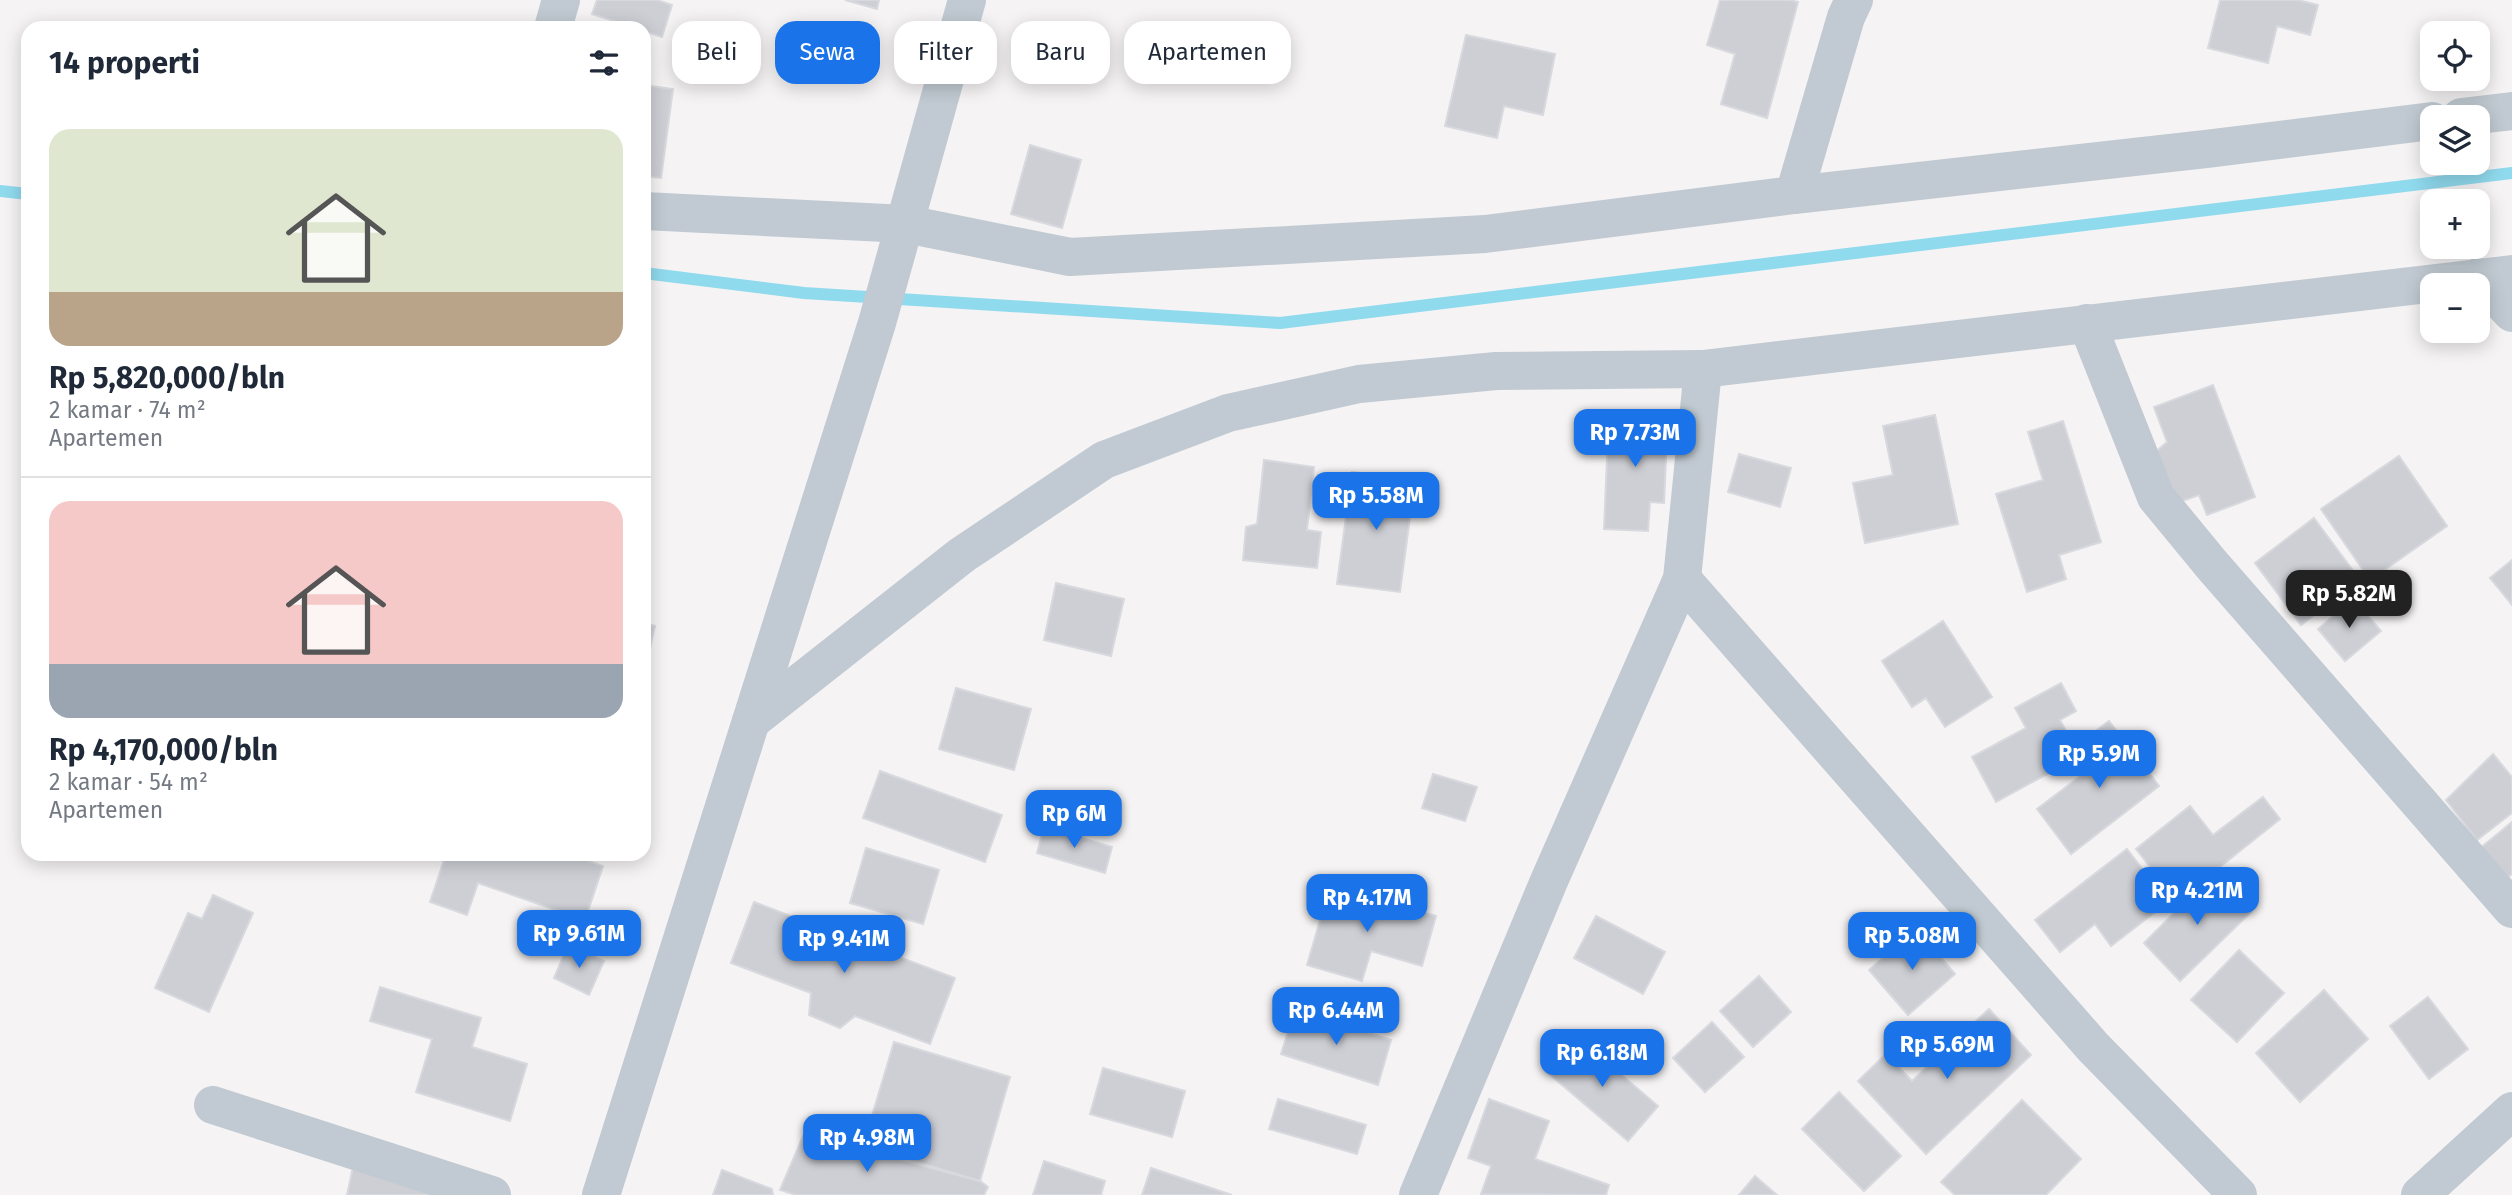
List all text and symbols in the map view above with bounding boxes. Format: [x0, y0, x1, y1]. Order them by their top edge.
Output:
chip: Beli [672, 21, 761, 84]
chip: Sewa [775, 21, 880, 84]
chip: Filter [894, 21, 997, 84]
chip: Baru [1011, 21, 1110, 84]
chip: Apartemen [1124, 21, 1291, 84]
map controls [2420, 21, 2490, 343]
button: locate [2420, 21, 2490, 91]
icon: filters [585, 44, 623, 82]
text: 14 properti [49, 45, 200, 81]
button: layers [2420, 105, 2490, 175]
icon: home [273, 175, 399, 301]
button: + [2420, 189, 2490, 259]
button: − [2420, 273, 2490, 343]
text: Rp 5,820,000/bln [49, 360, 285, 396]
text: 2 kamar · 74 m² [49, 396, 206, 424]
pin: Rp 7.73M [1563, 410, 1707, 469]
text: Rp 7.73M [1590, 418, 1680, 446]
text: Apartemen [49, 424, 163, 452]
pin: Rp 5.58M [1304, 472, 1448, 532]
text: Rp 5.58M [1328, 481, 1424, 509]
icon: home [273, 547, 399, 673]
pin: Rp 5.82M [2277, 570, 2421, 630]
text: Rp 5.82M [2302, 579, 2396, 607]
pin: Rp 5.9M [2034, 730, 2164, 790]
text: Rp 4,170,000/bln [49, 732, 278, 768]
text: Rp 5.9M [2058, 739, 2140, 767]
text: 2 kamar · 54 m² [49, 768, 208, 796]
pin: Rp 6M [1025, 790, 1123, 850]
text: Apartemen [49, 796, 163, 824]
text: Rp 6M [1042, 799, 1106, 827]
pin: Rp 4.21M [2125, 867, 2269, 927]
pin: Rp 4.17M [1295, 874, 1439, 934]
text: Rp 4.21M [2151, 876, 2243, 904]
text: Rp 4.17M [1322, 883, 1412, 911]
pin: Rp 9.61M [507, 911, 651, 970]
pin: Rp 5.08M [1840, 912, 1984, 972]
pin: Rp 9.41M [772, 916, 916, 975]
text: Rp 9.61M [533, 919, 625, 947]
text: Rp 5.08M [1864, 921, 1960, 949]
text: Rp 9.41M [798, 924, 890, 952]
pin: Rp 6.44M [1264, 988, 1408, 1047]
text: Rp 6.44M [1288, 996, 1384, 1024]
pin: Rp 5.69M [1875, 1021, 2019, 1081]
pin: Rp 6.18M [1530, 1030, 1674, 1089]
text: Rp 5.69M [1900, 1030, 1994, 1058]
text: Rp 6.18M [1556, 1038, 1648, 1066]
pin: Rp 4.98M [795, 1114, 939, 1174]
text: Rp 4.98M [819, 1123, 915, 1151]

